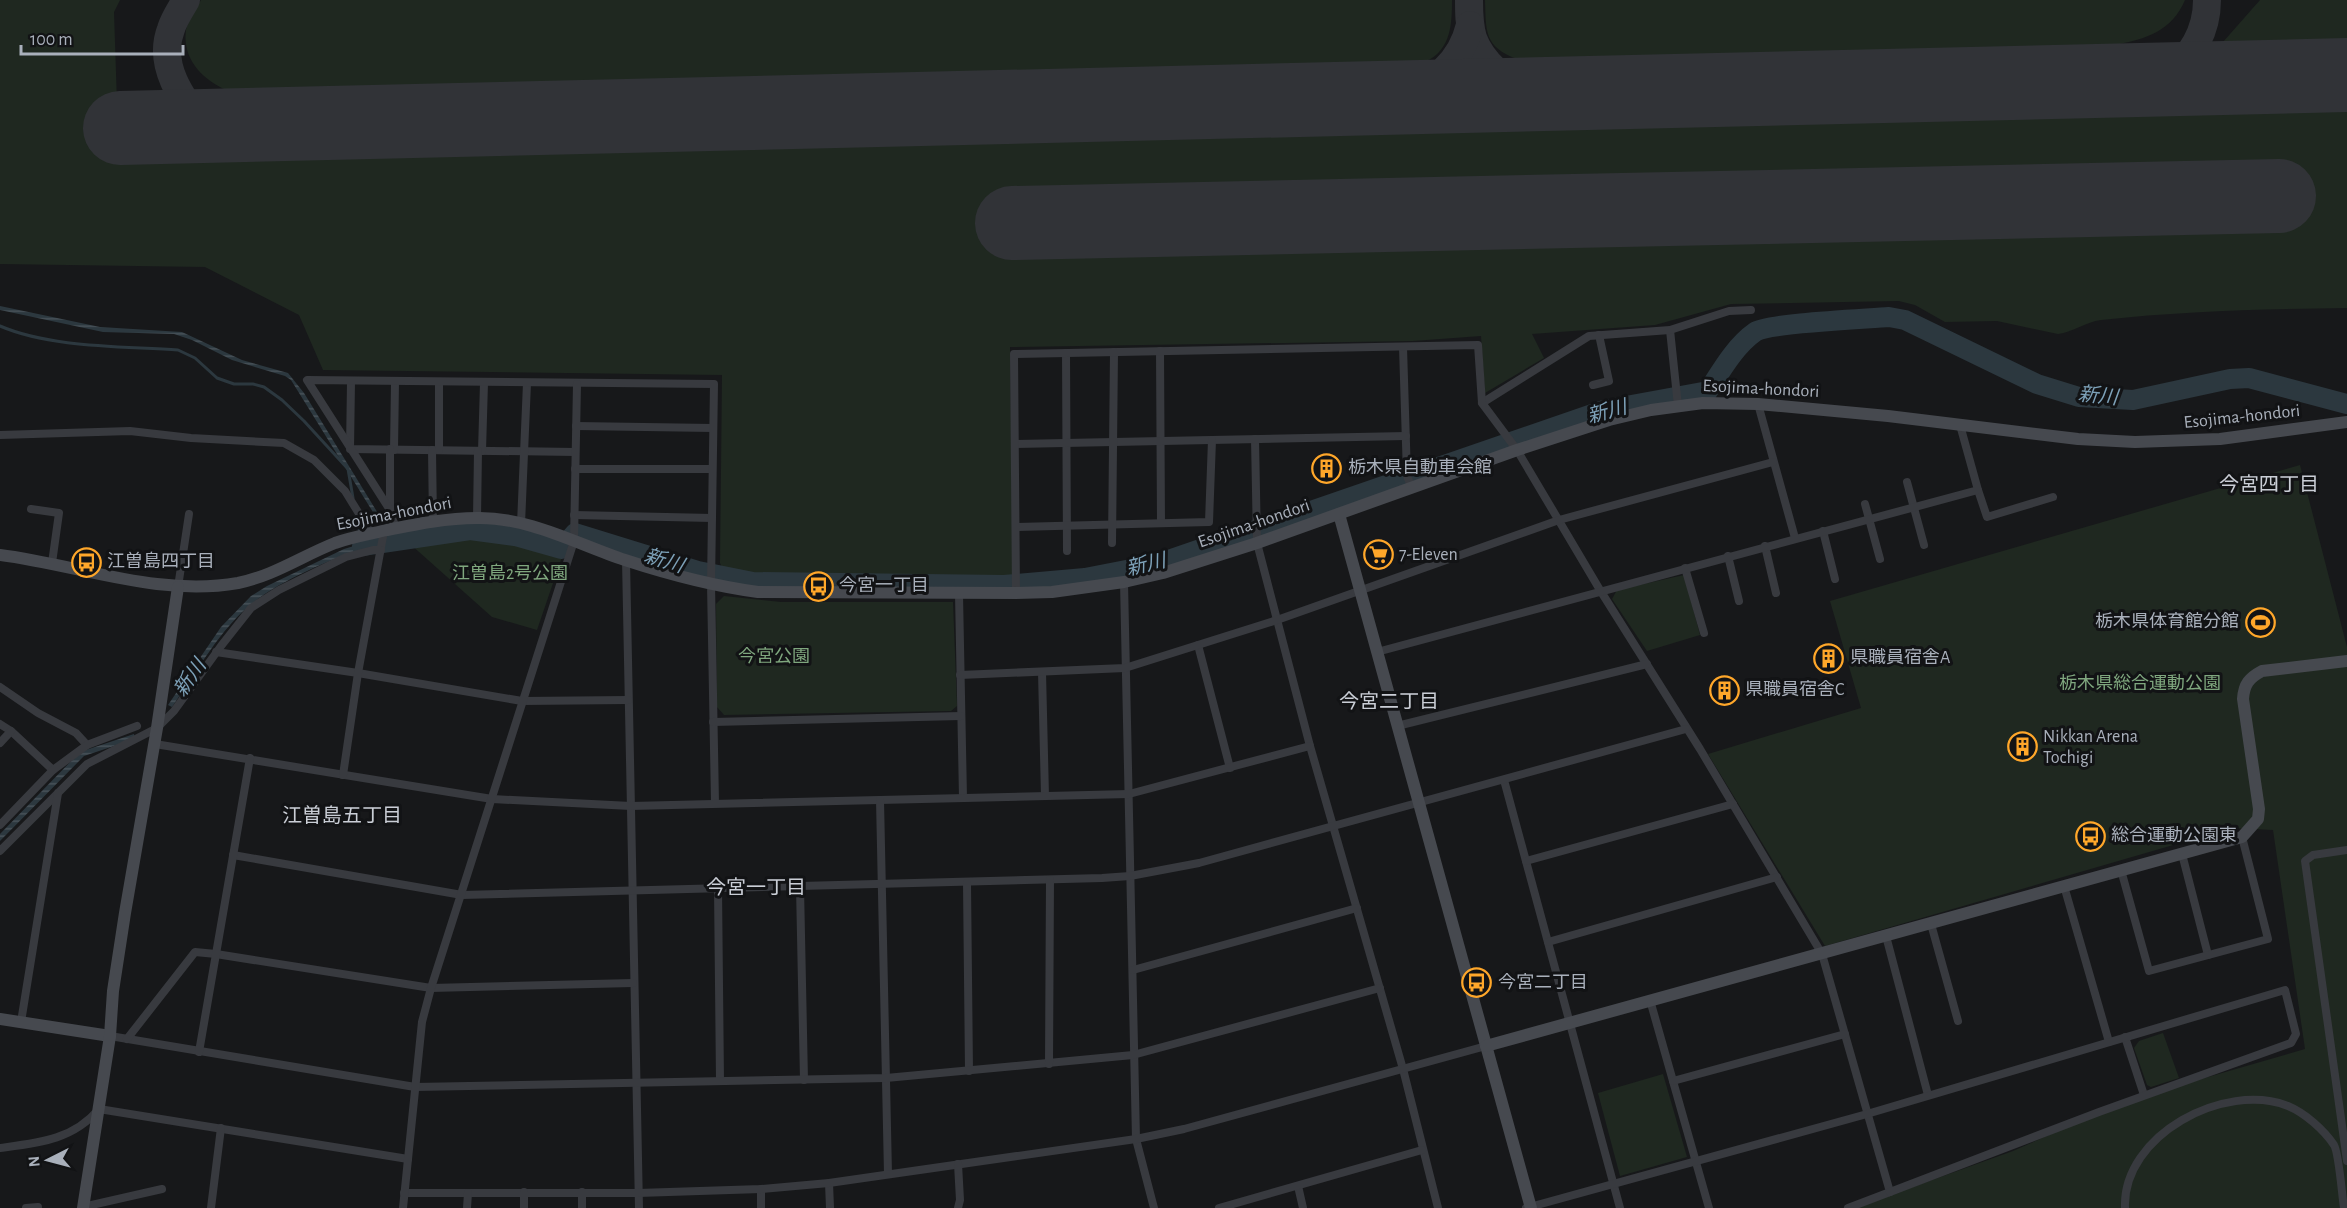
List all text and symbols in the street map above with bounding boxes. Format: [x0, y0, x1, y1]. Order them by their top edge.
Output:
scale bar [21, 18, 183, 56]
text: 100 m [30, 31, 73, 49]
street label: Esojima-hondori [1702, 377, 1820, 401]
water label: 新川 [2077, 383, 2121, 408]
water label: 新川 [1585, 396, 1631, 427]
street label: Esojima-hondori [2183, 402, 2301, 432]
building icon: 栃木県自動車会館 [1311, 452, 1343, 484]
place label: 栃木県自動車会館 [1348, 457, 1492, 477]
district label: 今宮四丁目 [2219, 474, 2319, 495]
street label: Esojima-hondori [335, 494, 453, 534]
street label: Esojima-hondori [1196, 496, 1312, 552]
supermarket icon: 7-Eleven [1362, 539, 1394, 571]
water label: 新川 [642, 545, 688, 577]
bus stop icon: 江曽島四丁目 [70, 546, 102, 578]
place label: 7-Eleven [1399, 546, 1458, 564]
water label: 新川 [1124, 549, 1170, 579]
place label: 江曽島四丁目 [107, 551, 215, 571]
park label: 江曽島2号公園 [452, 563, 568, 583]
bus stop icon: 今宮一丁目 [802, 570, 834, 602]
place label: 今宮一丁目 [839, 576, 929, 595]
sports icon: 栃木県体育館分館 [2244, 606, 2276, 638]
place label: 栃木県体育館分館 [2095, 612, 2239, 631]
building icon: 県職員宿舎A [1813, 642, 1845, 674]
park label: 今宮公園 [738, 647, 810, 666]
place label: 県職員宿舎A [1850, 648, 1951, 667]
water label: 新川 [170, 654, 211, 700]
park label: 栃木県総合運動公園 [2059, 673, 2221, 693]
building icon: 県職員宿舎C [1708, 674, 1740, 706]
place label: 県職員宿舎C [1745, 680, 1844, 699]
district label: 今宮二丁目 [1339, 691, 1439, 712]
place label: Nikkan Arena Tochigi [2043, 728, 2138, 767]
building icon: Nikkan Arena Tochigi [2006, 731, 2038, 763]
district label: 江曽島五丁目 [282, 805, 402, 826]
bus stop icon: 総合運動公園東 [2074, 820, 2106, 852]
place label: 総合運動公園東 [2111, 825, 2237, 845]
district label: 今宮一丁目 [706, 877, 806, 898]
bus stop icon: 今宮二丁目 [1461, 967, 1493, 999]
place label: 今宮二丁目 [1498, 973, 1588, 992]
north arrow [18, 1130, 78, 1190]
text: N [26, 1155, 43, 1168]

